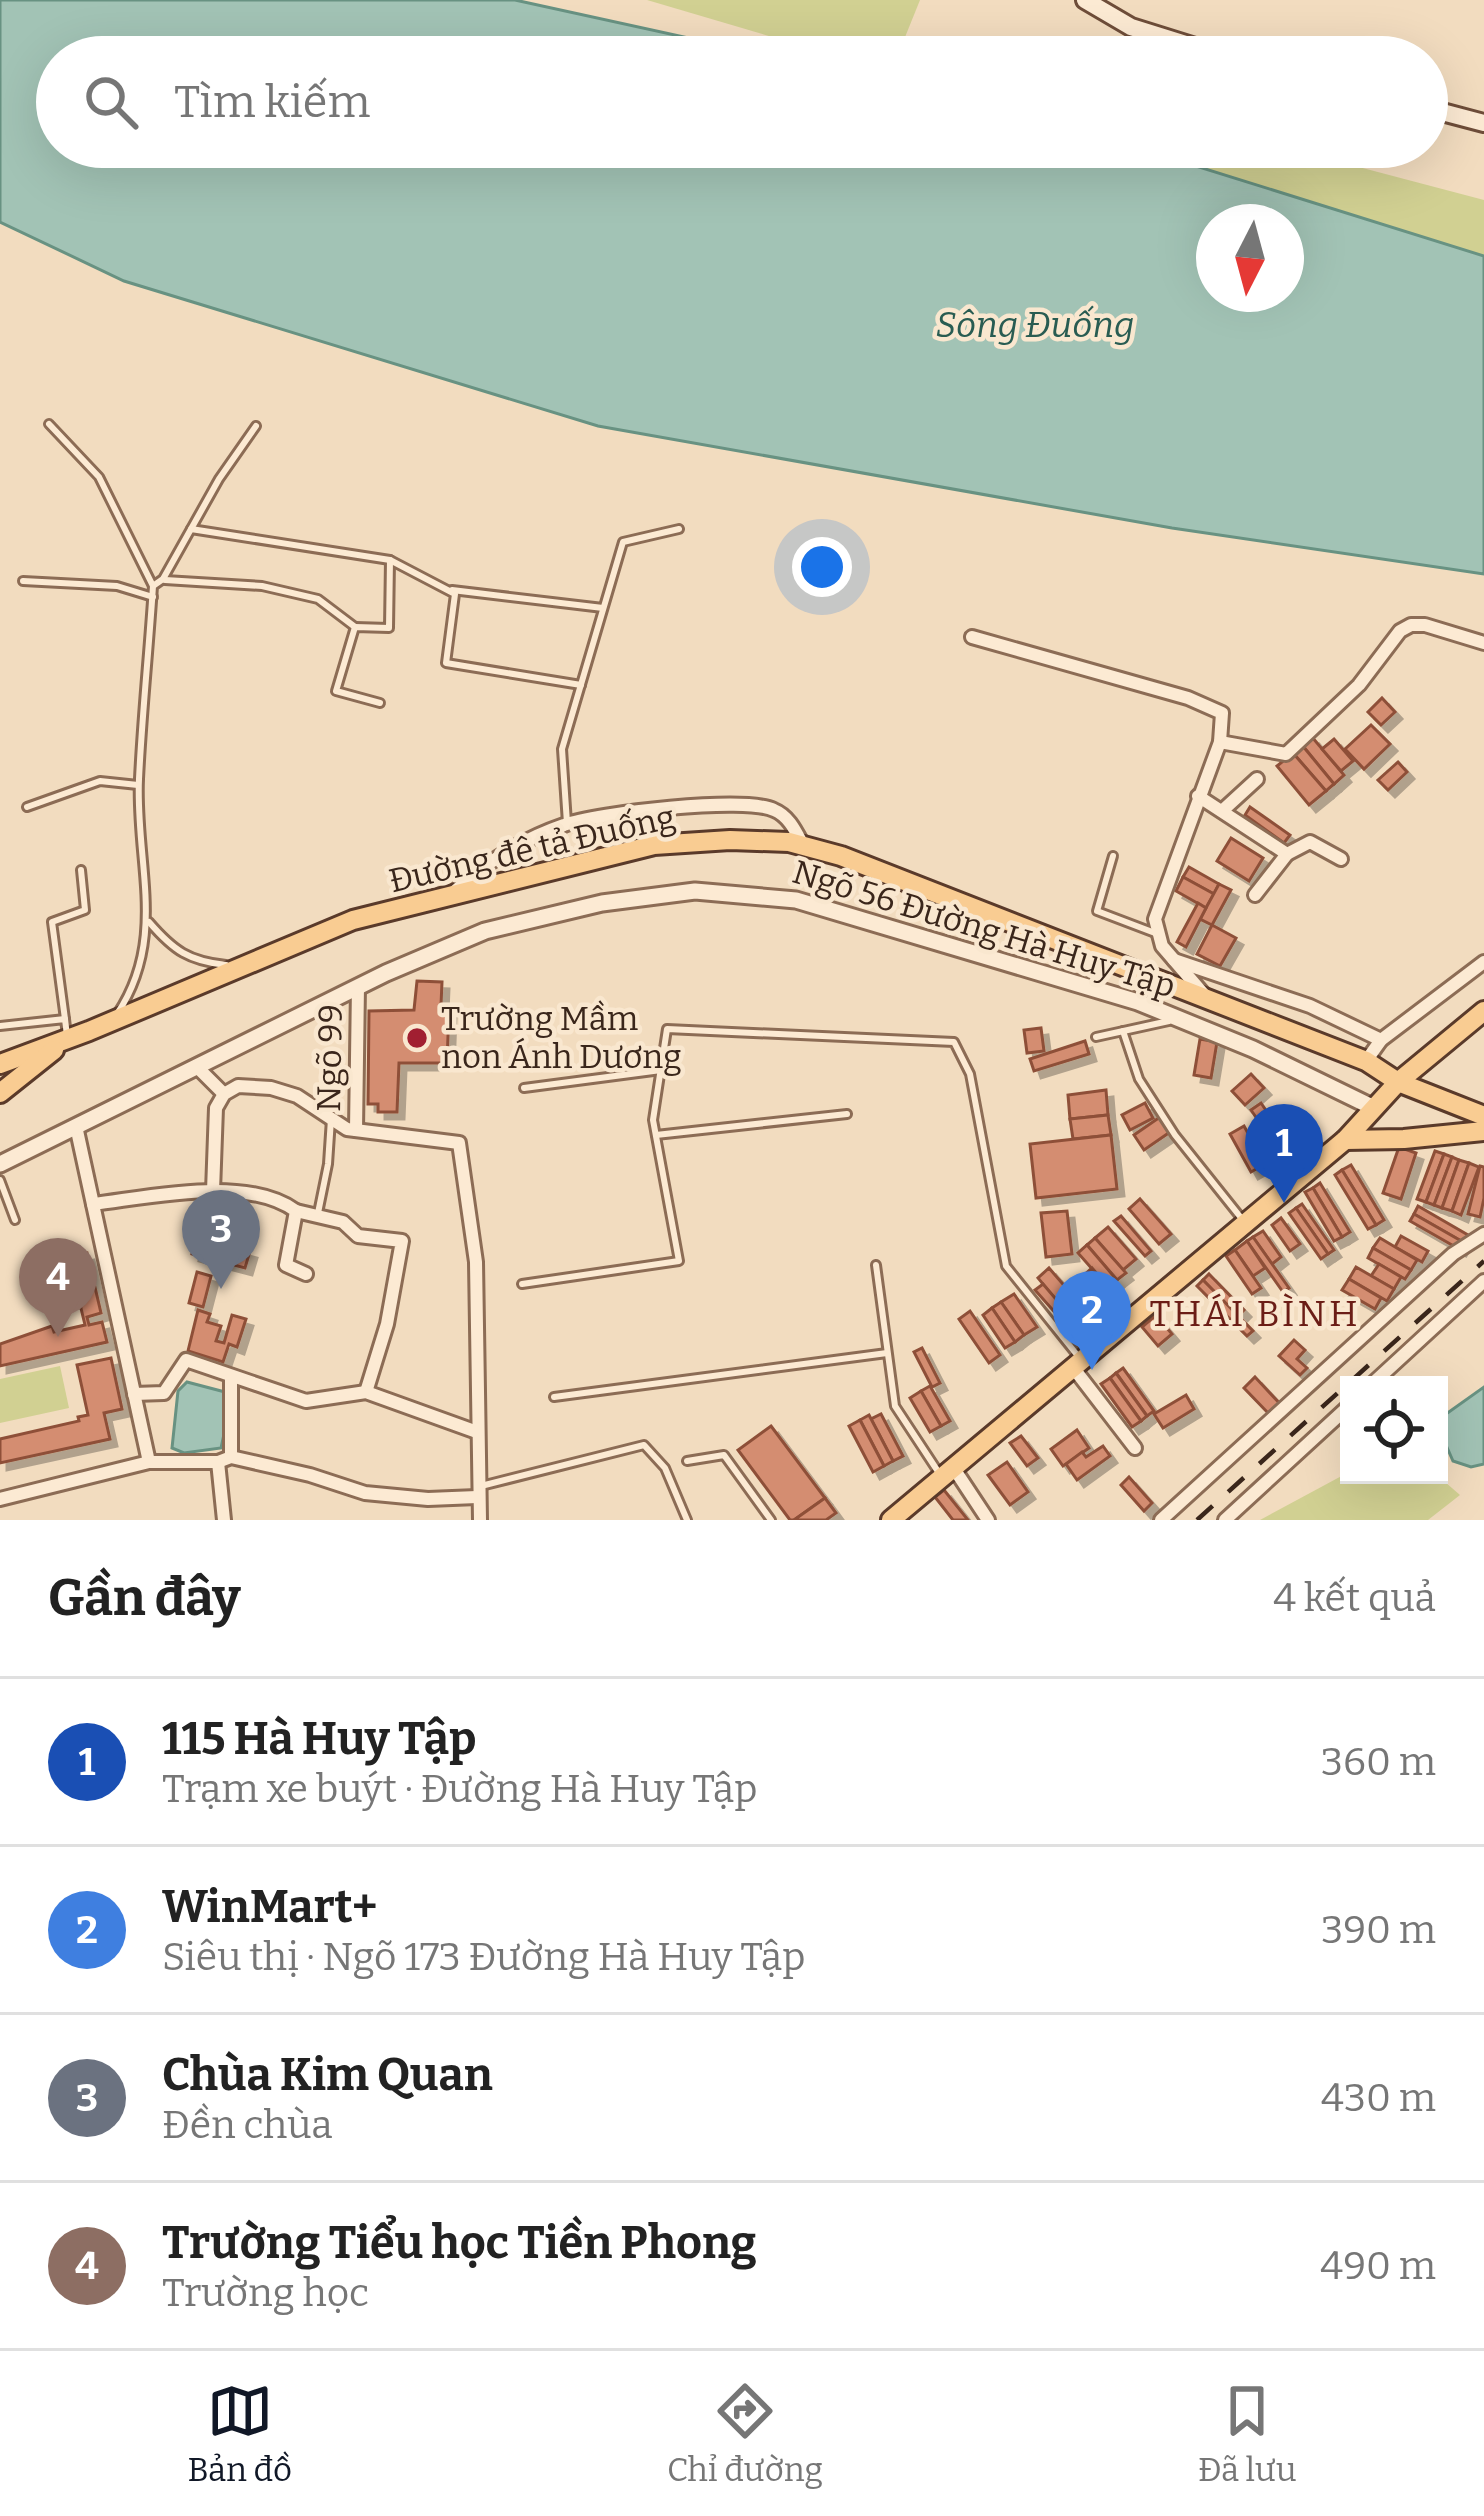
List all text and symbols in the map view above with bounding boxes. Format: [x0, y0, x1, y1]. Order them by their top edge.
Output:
search box [36, 36, 1448, 168]
icon: search [78, 69, 144, 135]
text: Tìm kiếm [174, 75, 370, 129]
north arrow [1196, 204, 1304, 312]
water label: Sông Đuống [936, 303, 1135, 347]
your location [792, 537, 852, 597]
street label: Đường đê tả Đuống [385, 797, 679, 901]
street label: Ngõ 56 Đường Hà Huy Tập [788, 852, 1180, 1006]
place label: Trường Mầm non Ánh Dương [441, 999, 682, 1077]
street label: Ngõ 99 [309, 1004, 351, 1112]
marker: Trường Mầm non Ánh Dương [404, 1025, 430, 1051]
pin: 1 [1245, 1104, 1323, 1203]
pin: 3 [182, 1190, 260, 1289]
pin: 4 [19, 1238, 97, 1337]
pin: 2 [1053, 1271, 1131, 1370]
district label: THÁI BÌNH [1149, 1292, 1361, 1336]
map controls [1340, 1376, 1448, 1484]
button: locate [1340, 1376, 1448, 1484]
text: Gần đây [48, 1567, 241, 1629]
text: 4 kết quả [1273, 1575, 1436, 1621]
text: 115 Hà Huy Tập [162, 1712, 476, 1766]
text: 1 [79, 1739, 95, 1785]
text: 360 m [1321, 1739, 1436, 1785]
text: Trạm xe buýt · Đường Hà Huy Tập [162, 1766, 757, 1812]
text: WinMart+ [162, 1880, 377, 1934]
text: 2 [76, 1907, 98, 1953]
text: 390 m [1321, 1907, 1436, 1953]
text: Siêu thị · Ngõ 173 Đường Hà Huy Tập [162, 1934, 805, 1980]
text: Chùa Kim Quan [162, 2048, 493, 2102]
text: 3 [76, 2075, 98, 2121]
text: 430 m [1321, 2075, 1436, 2121]
text: Đền chùa [162, 2102, 333, 2148]
text: Trường Tiểu học Tiền Phong [162, 2216, 757, 2270]
text: 4 [75, 2243, 99, 2289]
text: 490 m [1320, 2243, 1436, 2289]
text: Trường học [162, 2270, 369, 2316]
tab: Bản đồ [187, 2378, 292, 2490]
tab: Chỉ đường [667, 2378, 823, 2490]
tab: Đã lưu [1198, 2378, 1297, 2490]

